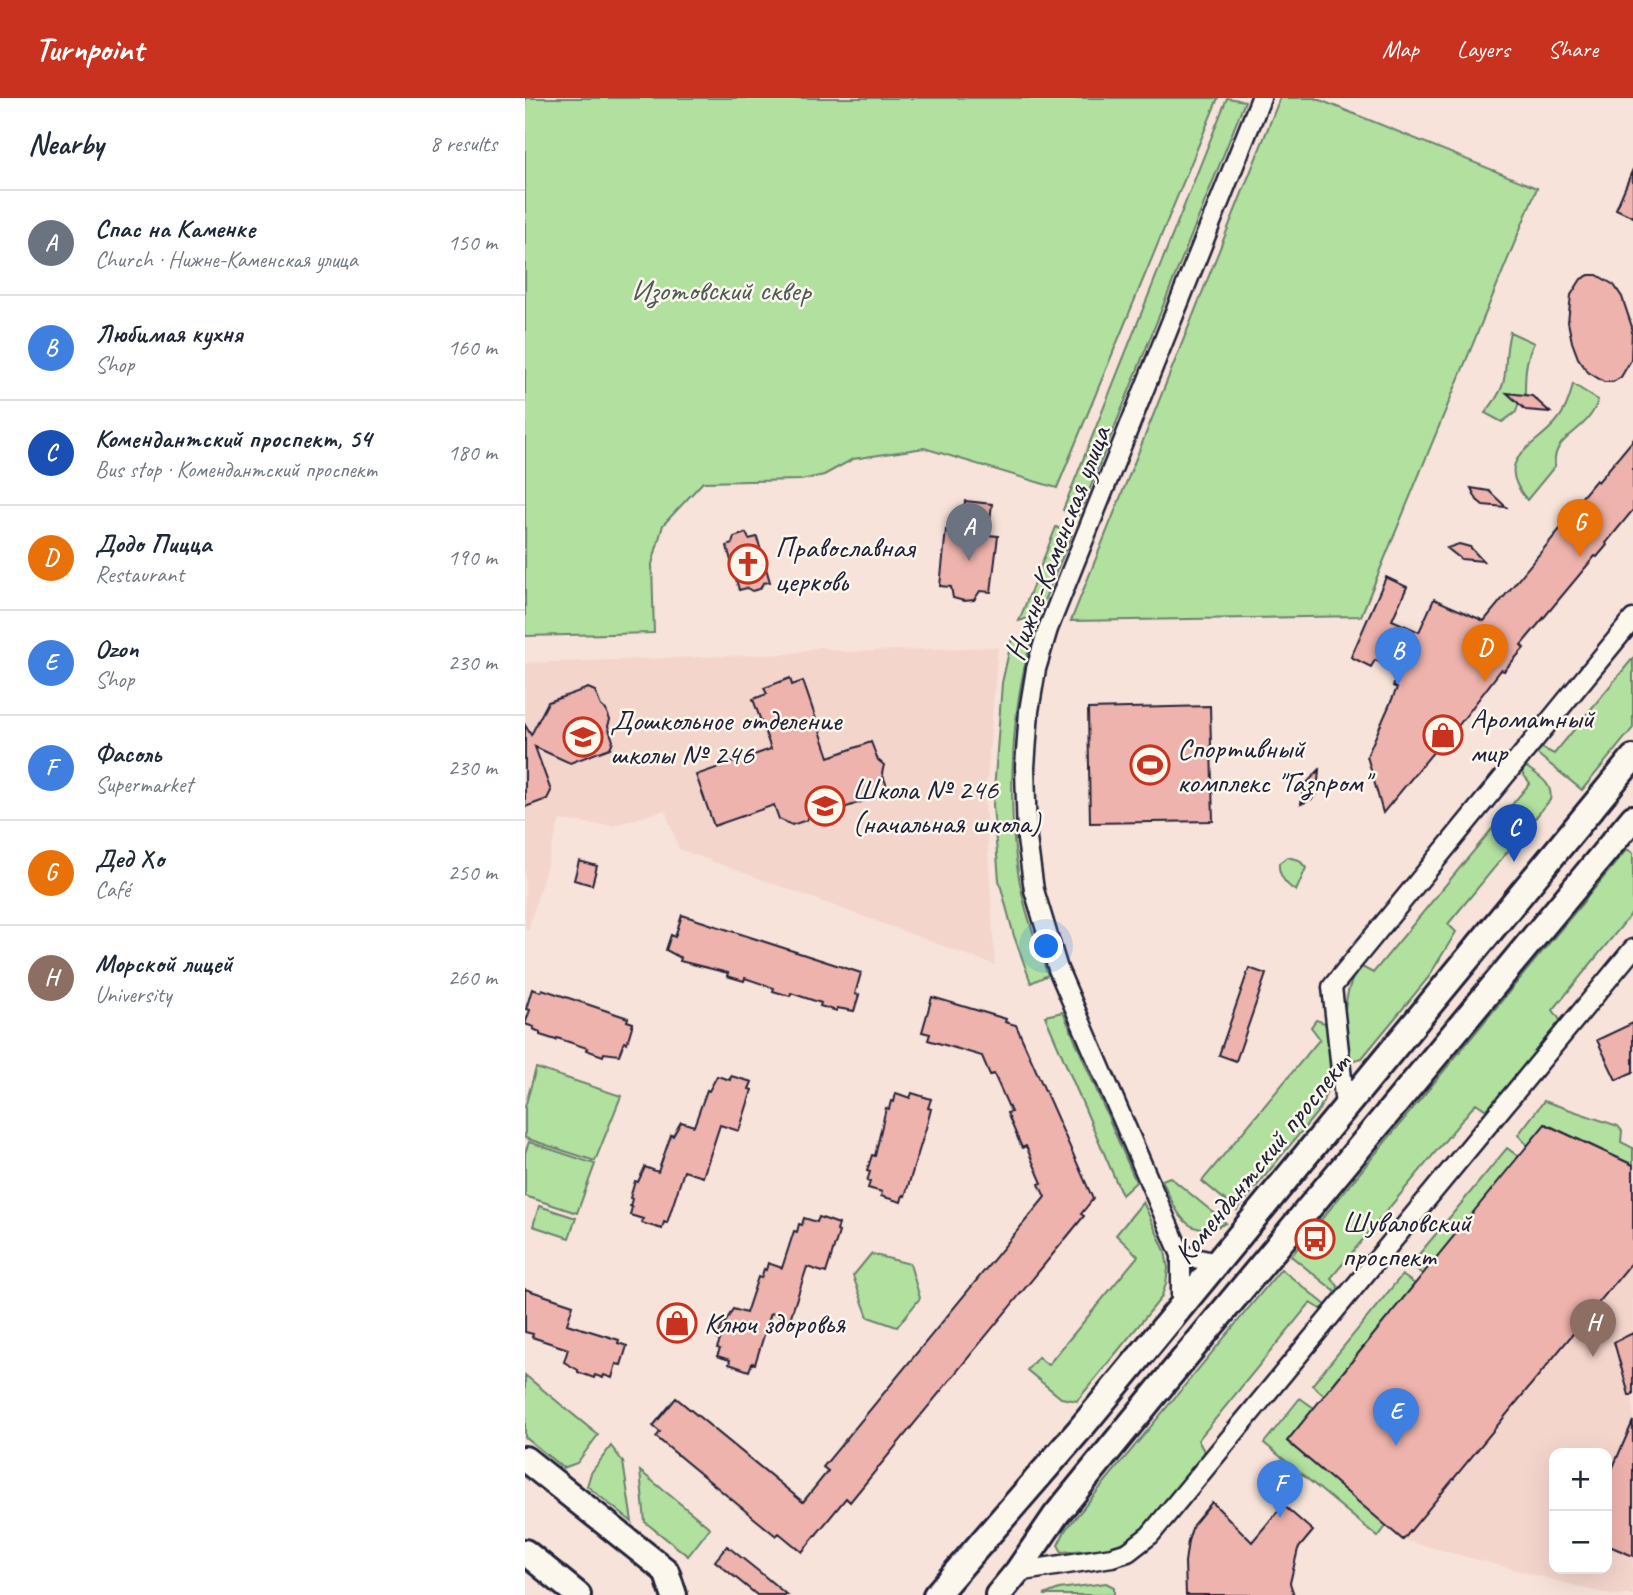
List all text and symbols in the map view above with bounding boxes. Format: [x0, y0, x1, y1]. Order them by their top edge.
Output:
text: Turnpoint [35, 28, 143, 70]
text: Map [1382, 34, 1419, 64]
text: Layers [1457, 34, 1510, 64]
text: Share [1548, 34, 1598, 64]
text: Nearby [28, 125, 104, 163]
text: 8 results [430, 129, 497, 158]
text: Спас на Каменке [95, 212, 255, 245]
text: A [45, 228, 57, 257]
text: 150 m [448, 228, 497, 257]
text: Church · Нижне-Каменская улица [95, 245, 358, 274]
park label: Изотовский сквер [631, 271, 812, 309]
text: Любимая кухня [95, 317, 243, 350]
text: B [45, 333, 57, 362]
text: 160 m [448, 333, 497, 362]
text: Shop [95, 350, 134, 379]
street label: Нижне-Каменская улица [995, 419, 1120, 665]
text: Комендантский проспект, 54 [95, 422, 371, 455]
text: C [46, 438, 56, 467]
text: 180 m [448, 438, 497, 467]
text: Bus stop · Комендантский проспект [95, 455, 377, 484]
pin: G [1557, 499, 1603, 557]
pin: A [946, 503, 992, 561]
text: Додо Пицца [95, 527, 211, 560]
place label: Православная церковь [775, 528, 917, 600]
text: D [44, 543, 58, 572]
text: 190 m [448, 543, 497, 572]
church icon: Православная церковь [727, 543, 769, 585]
text: Restaurant [95, 560, 184, 589]
pin: D [1462, 624, 1508, 682]
pin: B [1375, 627, 1421, 685]
text: Ozon [95, 632, 138, 665]
text: E [45, 648, 57, 677]
text: 230 m [448, 648, 497, 677]
text: Shop [95, 665, 134, 694]
place label: Ароматный мир [1470, 699, 1595, 771]
place label: Дошкольное отделение школы № 246 [610, 701, 843, 773]
shop icon: Ароматный мир [1422, 714, 1464, 756]
school or university icon: Дошкольное отделение школы № 246 [562, 716, 604, 758]
place label: Спортивный комплекс "Газпром" [1177, 729, 1376, 801]
text: Фасоль [95, 737, 161, 770]
sports icon: Спортивный комплекс "Газпром" [1129, 744, 1171, 786]
text: F [46, 753, 56, 782]
text: 230 m [448, 753, 497, 782]
text: Supermarket [95, 770, 193, 799]
place label: Школа № 246 (начальная школа) [852, 770, 1042, 842]
school or university icon: Школа № 246 (начальная школа) [804, 785, 846, 827]
pin: C [1491, 804, 1537, 862]
text: Дед Хо [95, 842, 164, 875]
text: G [45, 858, 57, 887]
text: 250 m [448, 858, 497, 887]
text: Café [95, 875, 130, 904]
your location [1029, 929, 1063, 963]
text: Морской лицей [95, 947, 233, 980]
text: H [44, 963, 58, 992]
text: 260 m [448, 963, 497, 992]
text: University [95, 980, 172, 1009]
street label: Комендантский проспект [1165, 1044, 1360, 1272]
place label: Шуваловский проспект [1342, 1203, 1473, 1275]
bus stop icon: Шуваловский проспект [1294, 1218, 1336, 1260]
pin: H [1570, 1299, 1616, 1357]
shop icon: Ключ здоровья [656, 1302, 698, 1344]
place label: Ключ здоровья [704, 1304, 846, 1342]
pin: E [1373, 1388, 1419, 1446]
map controls [1549, 1448, 1612, 1574]
button: + [1549, 1448, 1612, 1511]
pin: F [1257, 1460, 1303, 1518]
button: − [1549, 1511, 1612, 1574]

